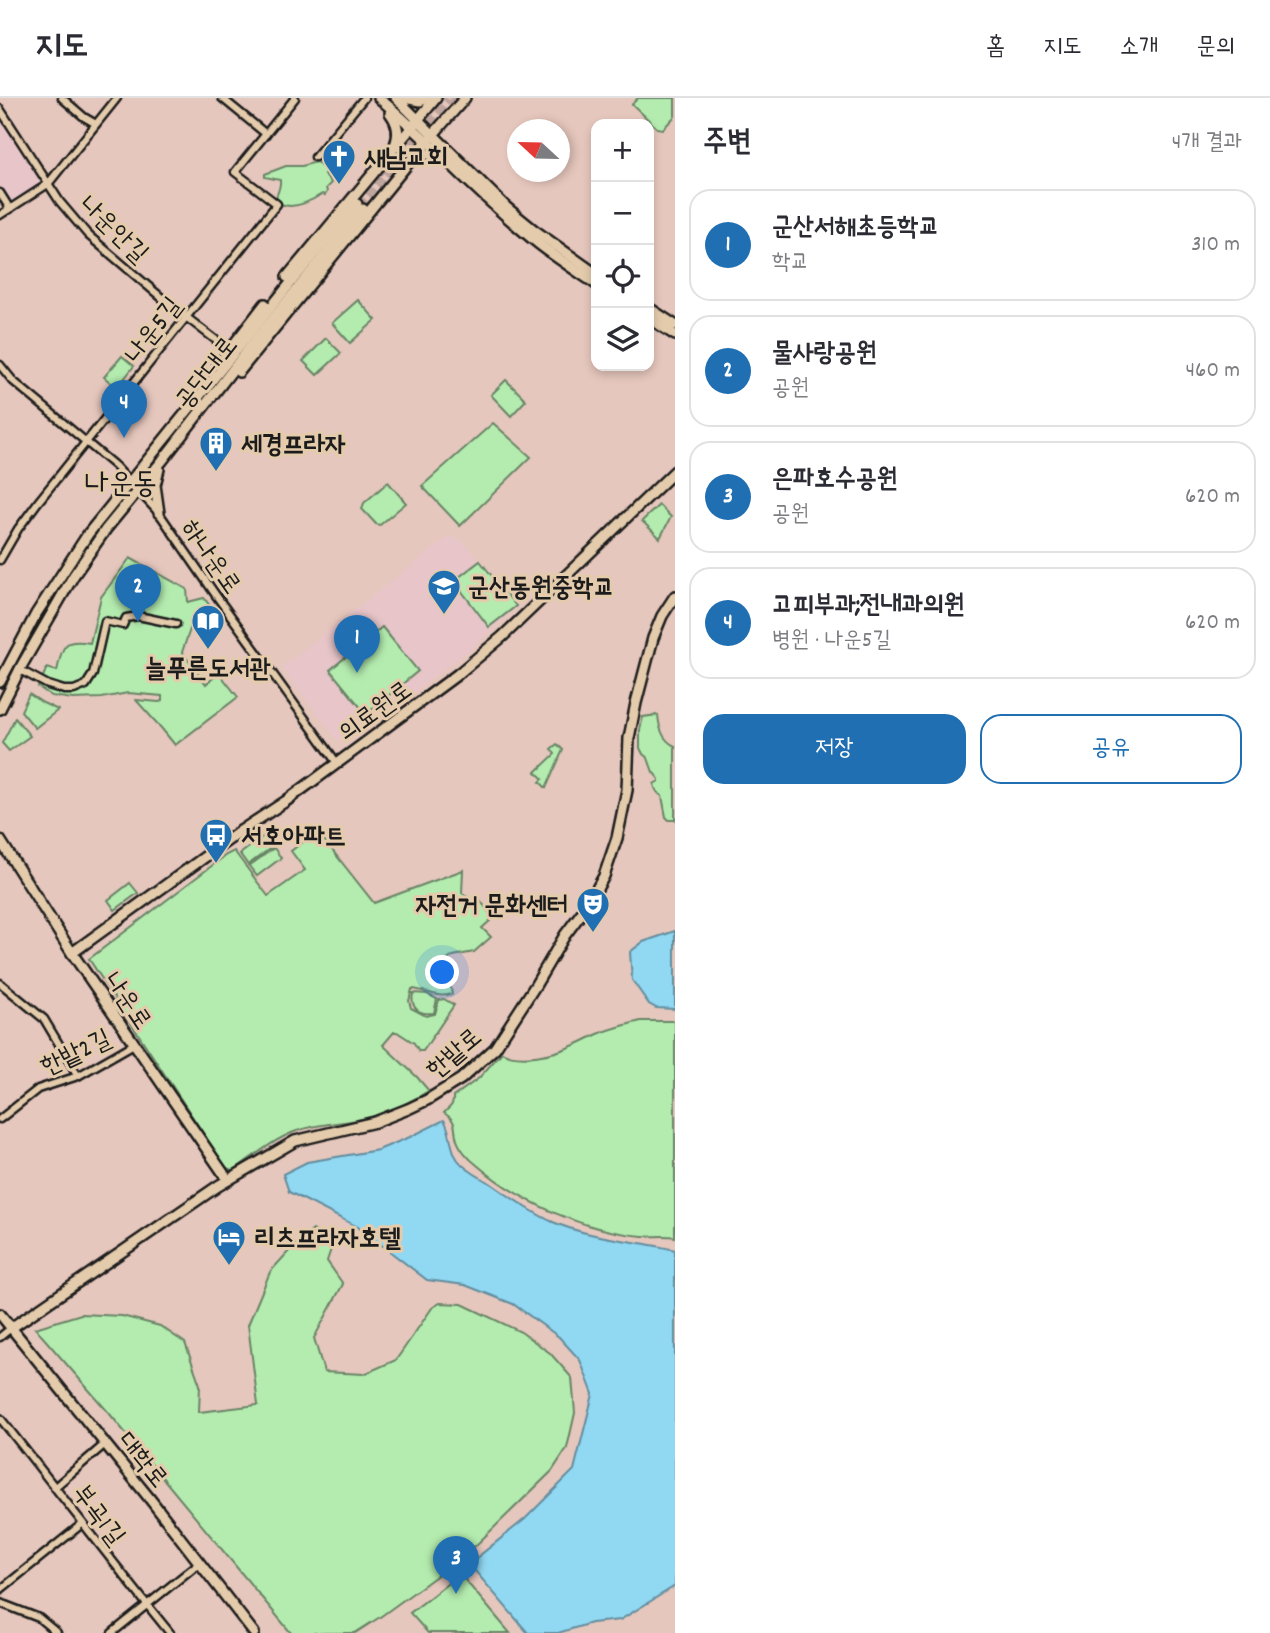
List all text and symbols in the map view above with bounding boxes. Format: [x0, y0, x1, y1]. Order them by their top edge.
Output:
text: 지도 [35, 25, 88, 72]
text: 홈 [986, 31, 1005, 65]
text: 지도 [1043, 31, 1082, 65]
text: 소개 [1120, 31, 1158, 65]
text: 문의 [1196, 31, 1235, 65]
north arrow [507, 119, 570, 182]
map controls [591, 119, 654, 371]
button: + [591, 119, 654, 182]
text: 주변 [703, 123, 751, 166]
text: 4개 결과 [1172, 127, 1242, 160]
church icon: 새남교회 [320, 137, 358, 186]
place label: 새남교회 [364, 141, 448, 178]
button: − [591, 182, 654, 245]
street label: 나운안길 [70, 188, 156, 273]
text: 군산서해초등학교 [772, 210, 939, 247]
text: 1 [725, 229, 731, 262]
text: 310 m [1191, 229, 1240, 262]
button: locate [591, 245, 654, 308]
text: 학교 [772, 247, 809, 280]
street label: 나운5길 [117, 290, 192, 372]
button: layers [591, 308, 654, 371]
street label: 공단대로 [167, 330, 248, 419]
text: 물사랑공원 [772, 336, 877, 373]
text: 2 [723, 355, 733, 388]
text: 460 m [1186, 355, 1240, 388]
text: 공원 [772, 373, 809, 406]
pin: 4 [101, 380, 147, 438]
building icon: 세경프라자 [197, 424, 235, 473]
place label: 세경프라자 [241, 428, 346, 465]
text: 은파호수공원 [772, 462, 898, 499]
district label: 나운동 [85, 465, 157, 508]
text: 3 [723, 481, 733, 514]
text: 620 m [1185, 481, 1240, 514]
text: 공원 [772, 499, 809, 532]
street label: 하나운로 [170, 513, 248, 603]
pin: 2 [115, 564, 161, 622]
school or university icon: 군산동원중학교 [425, 567, 463, 616]
place label: 군산동원중학교 [468, 571, 614, 608]
text: 고피부과;전내과의원 [772, 588, 964, 625]
library icon: 늘푸른도서관 [189, 602, 227, 651]
text: 4 [723, 607, 733, 640]
text: 620 m [1185, 607, 1240, 640]
pin: 1 [334, 615, 380, 673]
text: 병원 · 나운5길 [772, 625, 891, 658]
place label: 늘푸른도서관 [145, 652, 271, 689]
street label: 의료원로 [331, 673, 421, 752]
button: 저장 [703, 714, 966, 784]
button: 공유 [980, 714, 1242, 784]
bus stop icon: 서호아파트 [197, 816, 235, 865]
place label: 서호아파트 [241, 820, 346, 857]
theatre icon: 자전거 문화센터 [574, 885, 612, 934]
place label: 자전거 문화센터 [416, 889, 568, 926]
your location [425, 955, 459, 989]
street label: 나운로 [93, 966, 159, 1038]
street label: 한밭로 [419, 1020, 491, 1089]
street label: 한밭2길 [35, 1022, 118, 1087]
hotel icon: 리츠프라자호텔 [210, 1218, 248, 1267]
place label: 리츠프라자호텔 [254, 1222, 402, 1259]
street label: 대학로 [107, 1425, 175, 1497]
street label: 부곡1길 [62, 1478, 133, 1555]
pin: 3 [433, 1536, 479, 1594]

